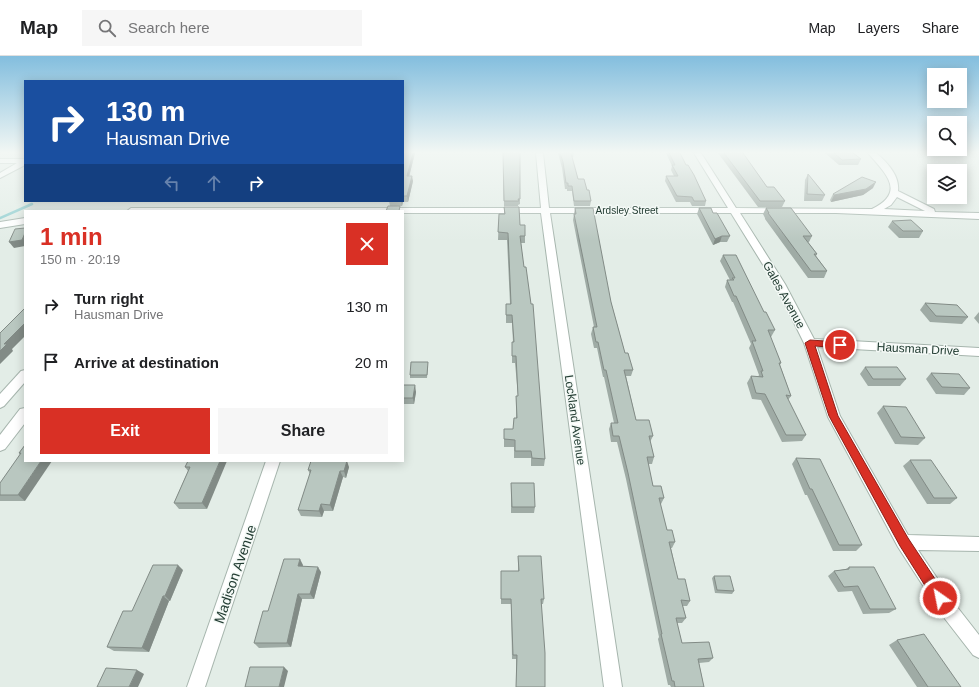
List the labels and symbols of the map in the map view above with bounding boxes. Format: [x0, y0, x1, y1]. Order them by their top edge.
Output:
street label: Ardsley Street [596, 205, 659, 216]
street label: Gales Avenue [760, 259, 808, 331]
pin [823, 328, 857, 362]
street label: Hausman Drive [876, 340, 960, 358]
street label: Lockland Avenue [562, 374, 588, 466]
street label: Madison Avenue [211, 522, 259, 625]
position arrow [919, 577, 961, 619]

